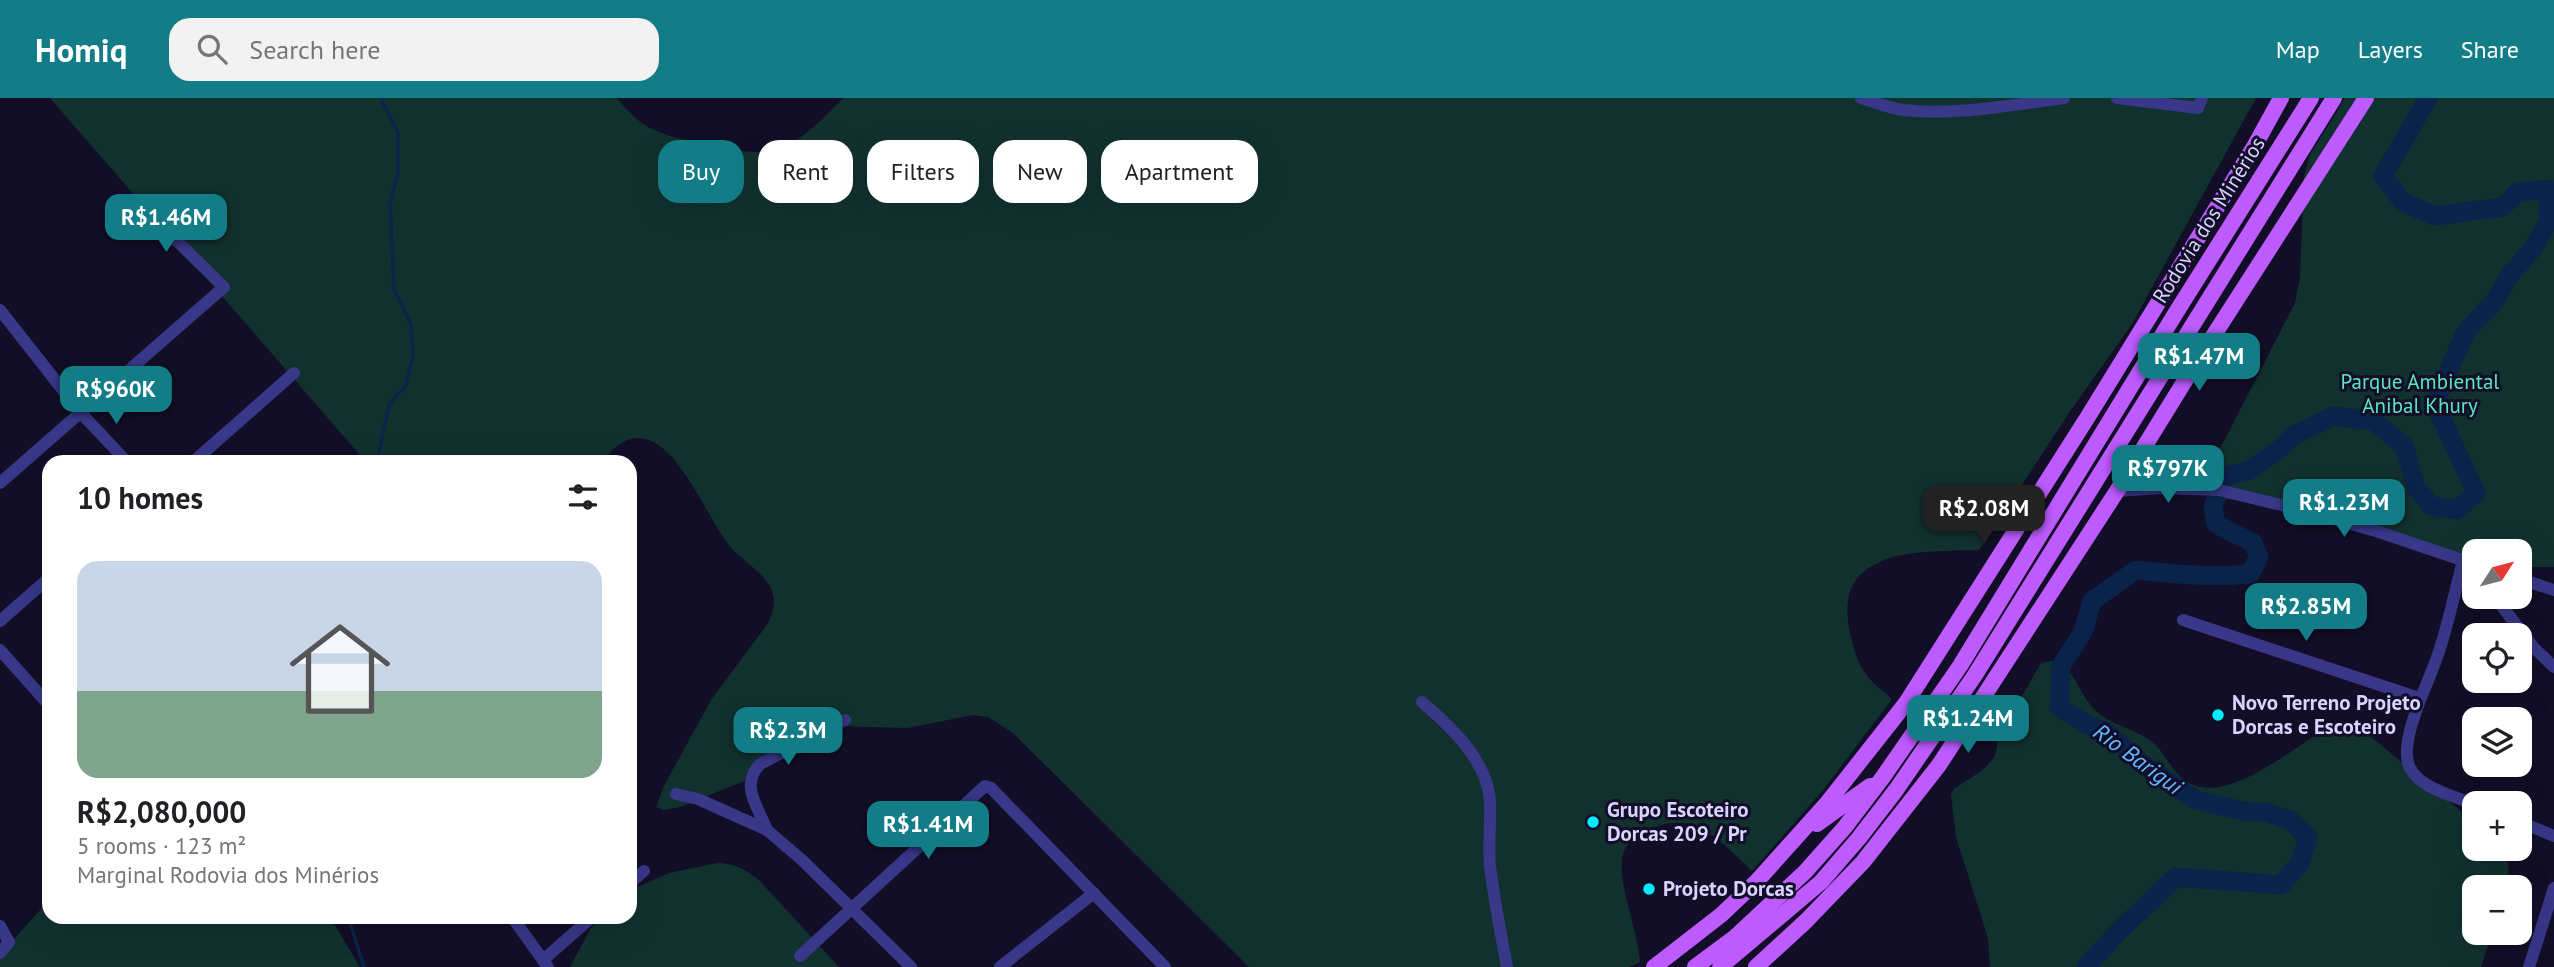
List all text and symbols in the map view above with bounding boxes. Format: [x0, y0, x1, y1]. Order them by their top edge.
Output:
search box [169, 18, 659, 81]
text: Homiq [35, 28, 127, 71]
icon: search [193, 30, 231, 68]
text: Search here [249, 33, 380, 66]
text: Map [2276, 34, 2320, 65]
text: Layers [2358, 34, 2423, 65]
text: Share [2461, 34, 2519, 65]
street label: Rodovia dos Minérios [2146, 132, 2271, 308]
chip: Buy [658, 140, 744, 203]
chip: Rent [758, 140, 853, 203]
chip: Filters [867, 140, 979, 203]
chip: New [993, 140, 1087, 203]
chip: Apartment [1101, 140, 1258, 203]
pin: R$1.46M [101, 194, 231, 254]
text: R$1.46M [121, 202, 211, 231]
pin: R$1.47M [2134, 334, 2264, 393]
text: R$1.47M [2154, 341, 2244, 370]
pin: R$960K [59, 366, 173, 426]
park label: Parque Ambiental Anibal Khury [2341, 368, 2499, 419]
text: R$960K [76, 374, 156, 403]
pin: R$797K [2111, 446, 2225, 505]
text: R$797K [2128, 453, 2208, 482]
text: 10 homes [77, 478, 203, 517]
icon: filters [564, 478, 602, 516]
pin: R$1.23M [2279, 480, 2409, 539]
pin: R$2.08M [1919, 486, 2049, 545]
text: R$1.23M [2299, 487, 2389, 516]
text: R$2.08M [1939, 493, 2029, 522]
north arrow [2462, 539, 2532, 609]
map controls [2462, 539, 2532, 945]
pin: R$2.85M [2241, 584, 2371, 643]
text: R$2.85M [2261, 591, 2351, 620]
icon: home [277, 606, 403, 732]
button: locate [2462, 623, 2532, 693]
place label: Novo Terreno Projeto Dorcas e Escoteiro [2232, 689, 2421, 740]
pin: R$1.24M [1903, 696, 2033, 755]
text: R$1.24M [1923, 703, 2013, 732]
marker: Novo Terreno Projeto Dorcas e Escoteiro [2210, 707, 2226, 723]
button: layers [2462, 707, 2532, 777]
pin: R$2.3M [731, 708, 845, 767]
text: R$2.3M [749, 715, 827, 744]
water label: Rio Barigui [2088, 717, 2189, 801]
button: + [2462, 791, 2532, 861]
text: R$2,080,000 [77, 792, 246, 831]
place label: Grupo Escoteiro Dorcas 209 / Pr [1607, 796, 1748, 847]
pin: R$1.41M [863, 802, 993, 861]
text: R$1.41M [883, 809, 973, 838]
marker: Grupo Escoteiro Dorcas 209 / Pr [1585, 814, 1601, 830]
text: 5 rooms · 123 m² [77, 831, 246, 860]
text: Marginal Rodovia dos Minérios [77, 860, 379, 889]
place label: Projeto Dorcas [1663, 875, 1794, 902]
button: − [2462, 875, 2532, 945]
marker: Projeto Dorcas [1641, 881, 1657, 897]

